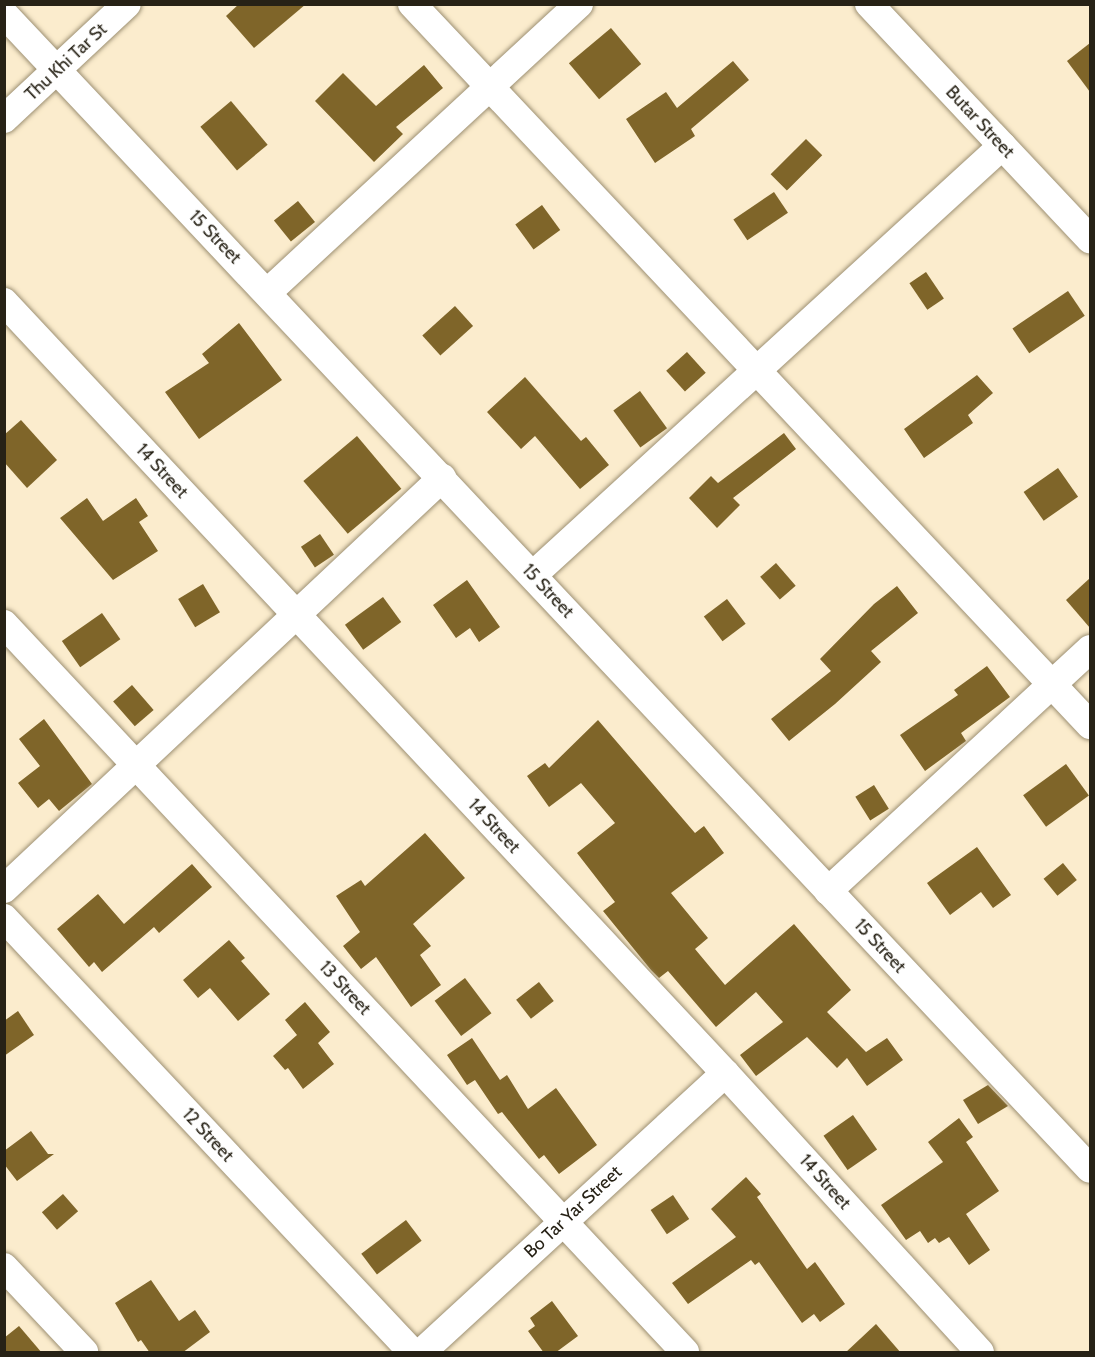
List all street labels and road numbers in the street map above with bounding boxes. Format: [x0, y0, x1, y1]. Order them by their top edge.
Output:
street label: Thu Khi Tar St [21, 19, 111, 105]
street label: Butar Street [941, 81, 1019, 163]
street label: 15 Street [184, 206, 246, 268]
street label: 14 Street [131, 439, 193, 503]
street label: 15 Street [518, 560, 578, 622]
street label: 14 Street [463, 794, 525, 858]
street label: 15 Street [850, 915, 910, 977]
street label: 13 Street [315, 957, 375, 1019]
street label: 12 Street [178, 1104, 238, 1166]
street label: 14 Street [795, 1150, 855, 1214]
street label: Bo Tar Yar Street [520, 1161, 626, 1263]

